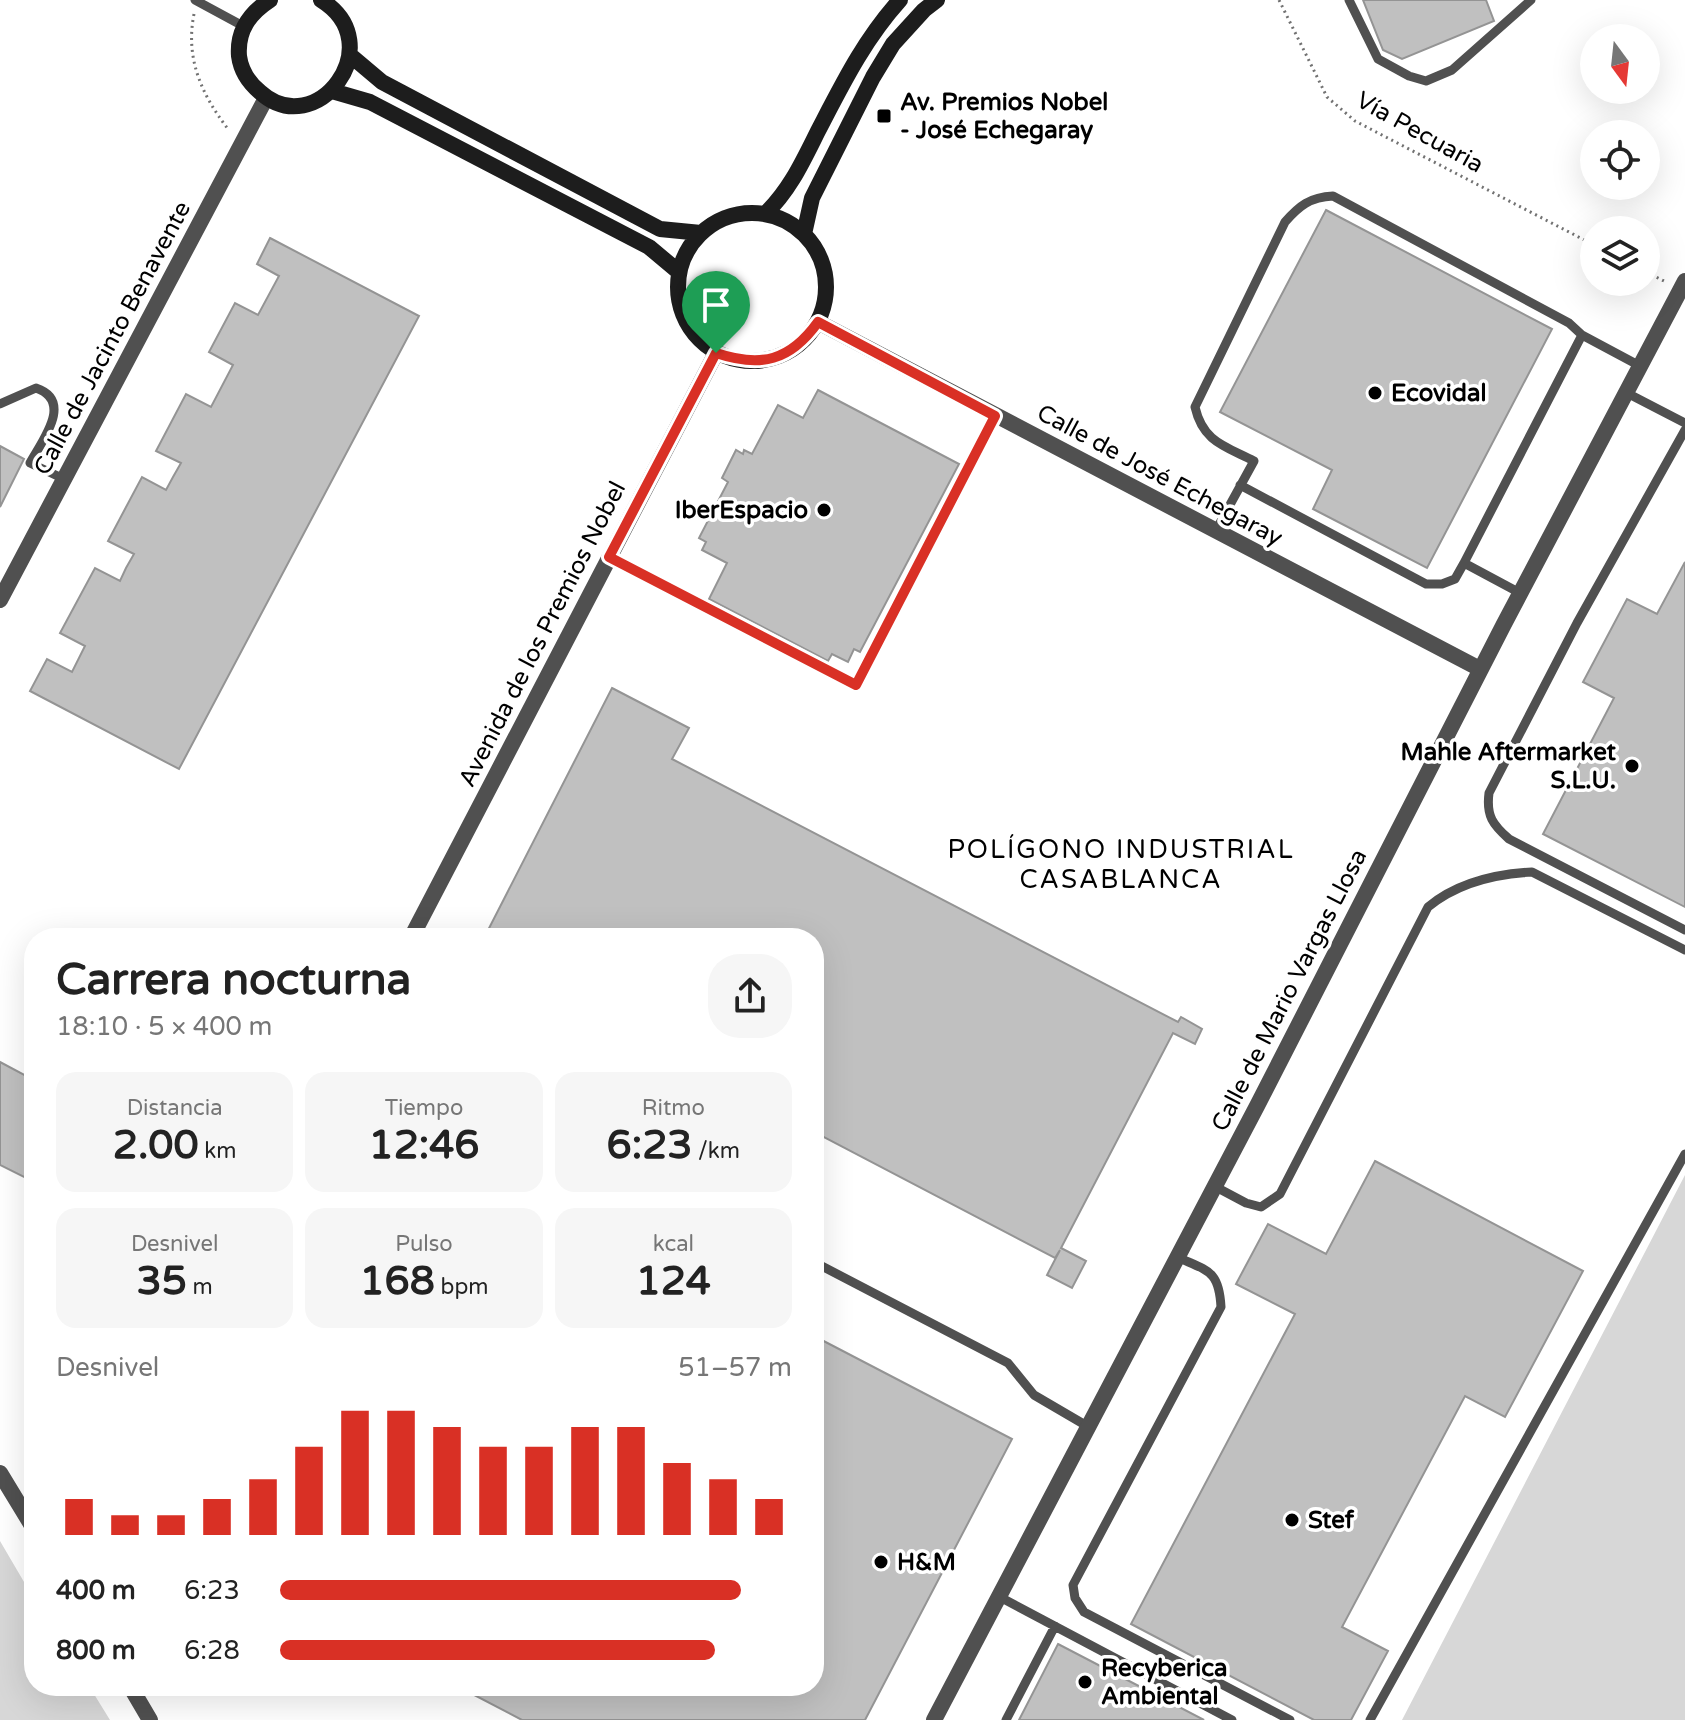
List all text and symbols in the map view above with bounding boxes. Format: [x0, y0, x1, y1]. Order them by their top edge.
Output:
north arrow [1580, 24, 1660, 104]
map controls [1580, 24, 1660, 296]
street label: Vía Pecuaria [1351, 86, 1488, 179]
place label: Av. Premios Nobel - José Echegaray [900, 88, 1108, 145]
marker: Av. Premios Nobel - José Echegaray [875, 107, 893, 125]
button: locate [1580, 120, 1660, 200]
street label: Calle de Jacinto Benavente [28, 197, 197, 480]
button: layers [1580, 216, 1660, 296]
pin [682, 271, 750, 353]
icon: arrive [694, 283, 738, 327]
place label: Ecovidal [1391, 379, 1486, 408]
marker: Ecovidal [1366, 384, 1384, 402]
street label: Calle de José Echegaray [1032, 398, 1288, 553]
street label: Avenida de los Premios Nobel [453, 477, 632, 792]
place label: IberEspacio [675, 496, 808, 525]
marker: IberEspacio [815, 501, 833, 519]
place label: Mahle Aftermarket S.L.U. [1400, 738, 1617, 795]
marker: Mahle Aftermarket S.L.U. [1623, 757, 1641, 775]
district label: POLÍGONO INDUSTRIAL CASABLANCA [947, 834, 1295, 895]
street label: Calle de Mario Vargas Llosa [1205, 844, 1373, 1136]
text: Carrera nocturna [56, 954, 411, 1007]
button: share [708, 954, 792, 1038]
text: 18:10 · 5 × 400 m [56, 1011, 272, 1042]
text: Distancia [127, 1095, 223, 1121]
text: Tiempo [385, 1095, 463, 1121]
text: Ritmo [642, 1095, 705, 1121]
text: 2.00 [113, 1121, 199, 1169]
text: 12:46 [369, 1121, 479, 1169]
text: 6:23 [607, 1121, 692, 1169]
text: km [199, 1138, 237, 1164]
text: /km [692, 1138, 740, 1164]
text: Desnivel [131, 1231, 218, 1257]
text: Pulso [395, 1231, 453, 1257]
text: kcal [653, 1231, 694, 1257]
text: 35 [137, 1257, 187, 1305]
text: 168 [359, 1257, 435, 1305]
text: 124 [636, 1257, 711, 1305]
text: m [187, 1274, 213, 1300]
text: bpm [435, 1274, 489, 1300]
text: Desnivel [56, 1352, 159, 1383]
text: 51–57 m [678, 1352, 792, 1383]
place label: Stef [1308, 1506, 1355, 1535]
marker: Stef [1283, 1511, 1301, 1529]
place label: H&M [897, 1548, 956, 1577]
marker: H&M [872, 1553, 890, 1571]
text: 400 m [56, 1575, 136, 1606]
text: 6:23 [184, 1575, 240, 1606]
text: 800 m [56, 1635, 136, 1666]
text: 6:28 [184, 1635, 240, 1666]
place label: Recyberica Ambiental [1101, 1654, 1228, 1711]
marker: Recyberica Ambiental [1076, 1673, 1094, 1691]

